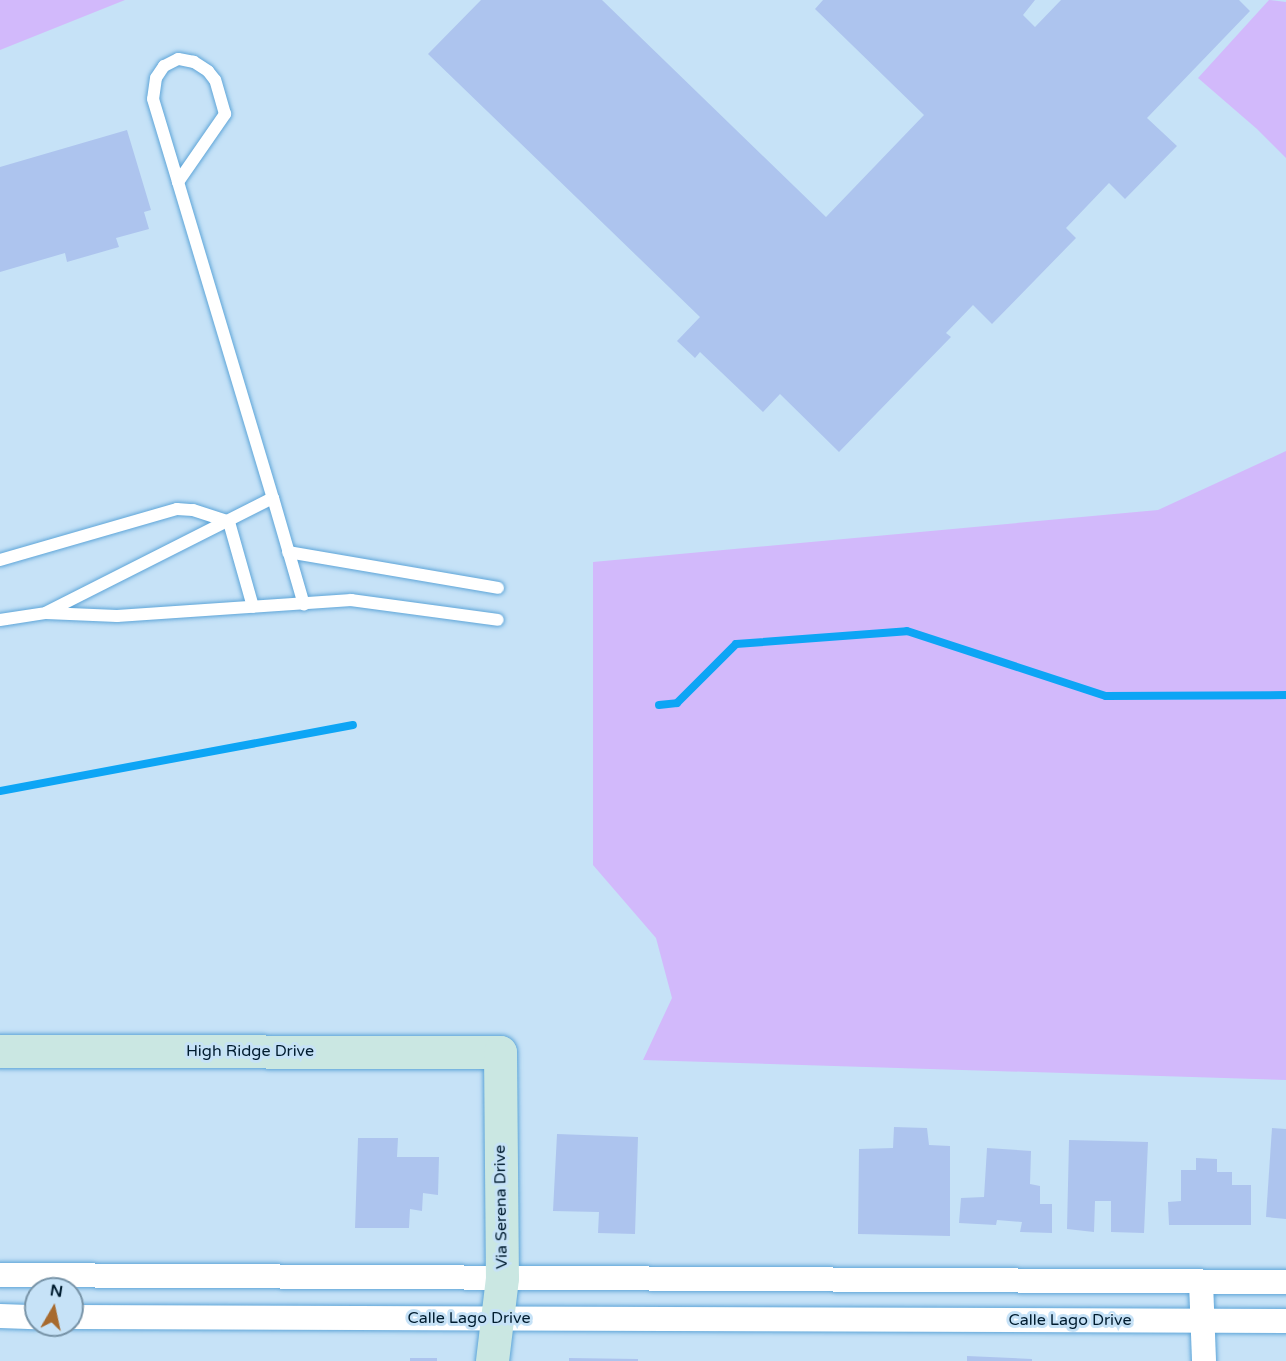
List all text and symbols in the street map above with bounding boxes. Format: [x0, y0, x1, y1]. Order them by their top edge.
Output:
street label: High Ridge Drive [186, 1041, 314, 1061]
street label: Via Serena Drive [490, 1145, 512, 1269]
north arrow [24, 1277, 84, 1337]
text: N [49, 1280, 64, 1302]
street label: Calle Lago Drive [408, 1308, 530, 1328]
street label: Calle Lago Drive [1009, 1310, 1131, 1330]

